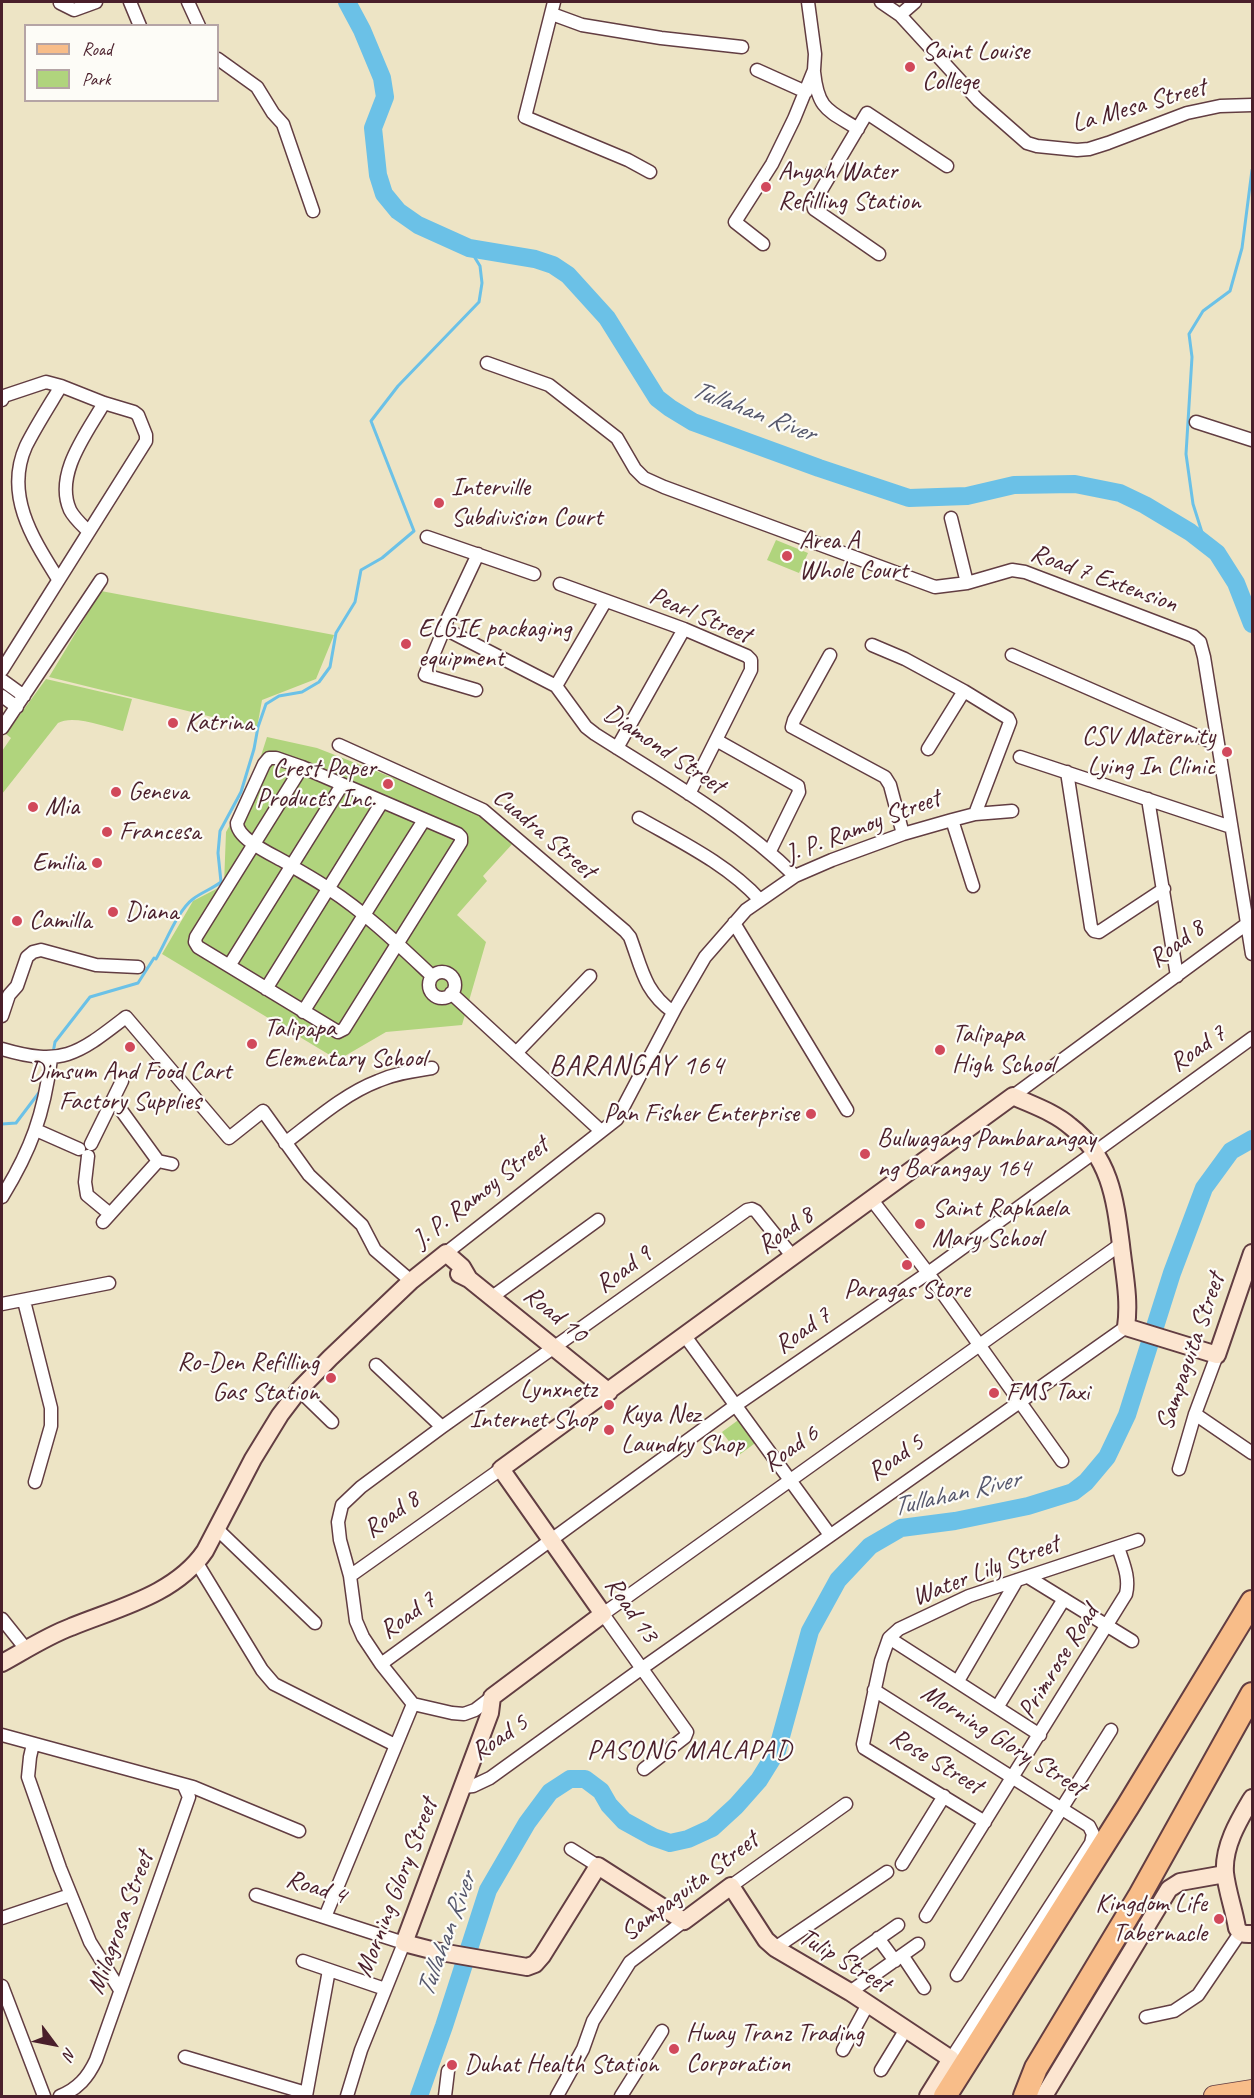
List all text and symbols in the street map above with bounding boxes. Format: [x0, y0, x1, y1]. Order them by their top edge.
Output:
legend [24, 24, 219, 102]
place label: Saint Louise College [922, 36, 1029, 98]
text: Road [82, 38, 112, 60]
marker: Saint Louise College [903, 60, 917, 74]
text: Park [82, 68, 111, 90]
street label: La Mesa Street [1068, 72, 1210, 140]
place label: Anyah Water Refilling Station [778, 156, 920, 218]
marker: Anyah Water Refilling Station [759, 180, 773, 194]
water label: Tullahan River [687, 374, 819, 450]
place label: Interville Subdivision Court [451, 472, 602, 534]
marker: Interville Subdivision Court [432, 496, 446, 510]
place label: Area A Whole Court [799, 525, 908, 586]
street label: Road 7 Extension [1026, 538, 1182, 620]
marker: Area A Whole Court [780, 549, 794, 563]
street label: Pearl Street [645, 581, 755, 651]
place label: ELGIE packaging equipment [418, 613, 571, 674]
marker: ELGIE packaging equipment [399, 637, 413, 651]
street label: Diamond Street [598, 698, 730, 802]
place label: Katrina [185, 707, 253, 739]
marker: Katrina [166, 716, 180, 730]
place label: CSV Maternity Lying In Clinic [1082, 721, 1215, 782]
marker: CSV Maternity Lying In Clinic [1220, 745, 1234, 759]
place label: Crest Paper Products Inc. [256, 753, 376, 814]
place label: Geneva [128, 776, 189, 808]
marker: Crest Paper Products Inc. [381, 777, 395, 791]
street label: Cuadra Street [486, 782, 602, 886]
street label: J. P. Ramoy Street [781, 783, 945, 871]
marker: Geneva [109, 785, 123, 799]
place label: Mia [45, 791, 79, 823]
marker: Mia [26, 800, 40, 814]
place label: Francesa [119, 816, 201, 848]
marker: Francesa [100, 825, 114, 839]
place label: Emilia [32, 847, 85, 879]
marker: Emilia [90, 856, 104, 870]
place label: Diana [125, 896, 178, 928]
place label: Camilla [29, 905, 92, 937]
marker: Diana [106, 905, 120, 919]
street label: Road 8 [1143, 913, 1211, 975]
marker: Camilla [10, 914, 24, 928]
place label: Talipapa Elementary School [264, 1013, 426, 1074]
place label: Talipapa High School [952, 1019, 1055, 1080]
street label: Road 7 [1164, 1019, 1232, 1079]
marker: Talipapa Elementary School [245, 1037, 259, 1051]
marker: Dimsum And Food Cart Factory Supplies [123, 1040, 137, 1054]
marker: Talipapa High School [933, 1043, 947, 1057]
district label: BARANGAY 164 [550, 1050, 724, 1084]
place label: Dimsum And Food Cart Factory Supplies [29, 1056, 231, 1118]
place label: Pan Fisher Enterprise [604, 1098, 799, 1130]
marker: Pan Fisher Enterprise [804, 1107, 818, 1121]
place label: Bulwagang Pambarangay ng Barangay 164 [877, 1123, 1096, 1184]
street label: J. P. Ramoy Street [407, 1130, 555, 1256]
marker: Bulwagang Pambarangay ng Barangay 164 [858, 1147, 872, 1161]
place label: Saint Raphaela Mary School [932, 1193, 1069, 1254]
street label: Road 8 [752, 1200, 820, 1262]
marker: Saint Raphaela Mary School [913, 1217, 927, 1231]
street label: Road 9 [590, 1239, 658, 1301]
marker: Paragas Store [900, 1258, 914, 1272]
street label: Sampaguita Street [1150, 1269, 1232, 1435]
place label: Paragas Store [844, 1274, 970, 1306]
street label: Road 10 [517, 1280, 593, 1350]
street label: Road 7 [769, 1301, 837, 1361]
place label: Ro-Den Refilling Gas Station [177, 1347, 319, 1408]
marker: Ro-Den Refilling Gas Station [324, 1371, 338, 1385]
place label: Lynxnetz Internet Shop [469, 1374, 597, 1436]
place label: FMS Taxi [1006, 1377, 1089, 1409]
marker: FMS Taxi [987, 1386, 1001, 1400]
marker: Lynxnetz Internet Shop [602, 1398, 616, 1412]
place label: Kuya Nez Laundry Shop [621, 1399, 744, 1460]
street label: Road 6 [757, 1419, 825, 1479]
marker: Kuya Nez Laundry Shop [602, 1423, 616, 1437]
street label: Road 5 [862, 1428, 930, 1488]
water label: Tullahan River [889, 1464, 1023, 1524]
street label: Road 8 [358, 1484, 426, 1546]
street label: Water Lily Street [908, 1529, 1064, 1613]
street label: Road 13 [597, 1571, 665, 1649]
street label: Road 7 [374, 1585, 442, 1647]
street label: Primrose Road [1012, 1599, 1106, 1725]
street label: Morning Glory Street [915, 1678, 1091, 1804]
street label: Road 5 [466, 1708, 534, 1768]
street label: Rose Street [884, 1722, 988, 1802]
district label: PASONG MALAPAD [588, 1735, 792, 1767]
street label: Morning Glory Street [349, 1794, 445, 1982]
street label: Sampaguita Street [615, 1825, 765, 1949]
street label: Milagrosa Street [81, 1847, 161, 1999]
street label: Road 4 [282, 1864, 350, 1912]
water label: Tullahan River [410, 1869, 484, 2001]
place label: Kingdom Life Tabernacle [1095, 1888, 1207, 1949]
marker: Kingdom Life Tabernacle [1212, 1912, 1226, 1926]
street label: Tulip Street [792, 1922, 896, 2000]
north arrow [24, 2014, 84, 2074]
place label: Hway Tranz Trading Corporation [686, 2018, 864, 2080]
marker: Hway Tranz Trading Corporation [667, 2042, 681, 2056]
text: N [58, 2044, 80, 2063]
place label: Duhat Health Station [464, 2049, 658, 2081]
marker: Duhat Health Station [445, 2058, 459, 2072]

